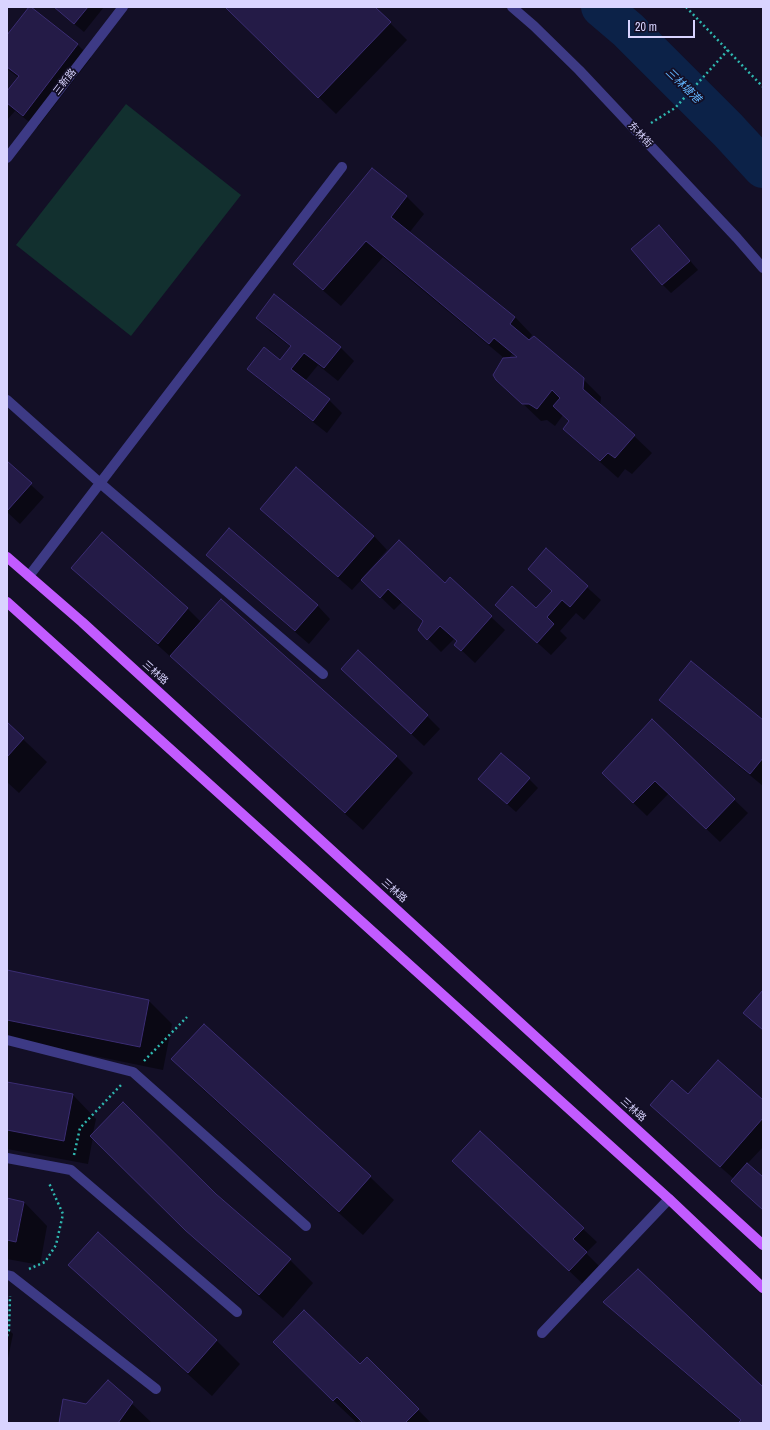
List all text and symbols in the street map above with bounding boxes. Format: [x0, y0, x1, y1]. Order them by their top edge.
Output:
scale bar [630, 12, 697, 38]
text: 20 m [635, 19, 657, 35]
street label: 三新路 [51, 66, 79, 98]
water label: 三林塘港 [663, 66, 703, 106]
street label: 东林街 [625, 120, 655, 150]
street label: 三林路 [140, 659, 170, 687]
street label: 三林路 [379, 877, 409, 905]
street label: 三林路 [618, 1096, 648, 1124]

